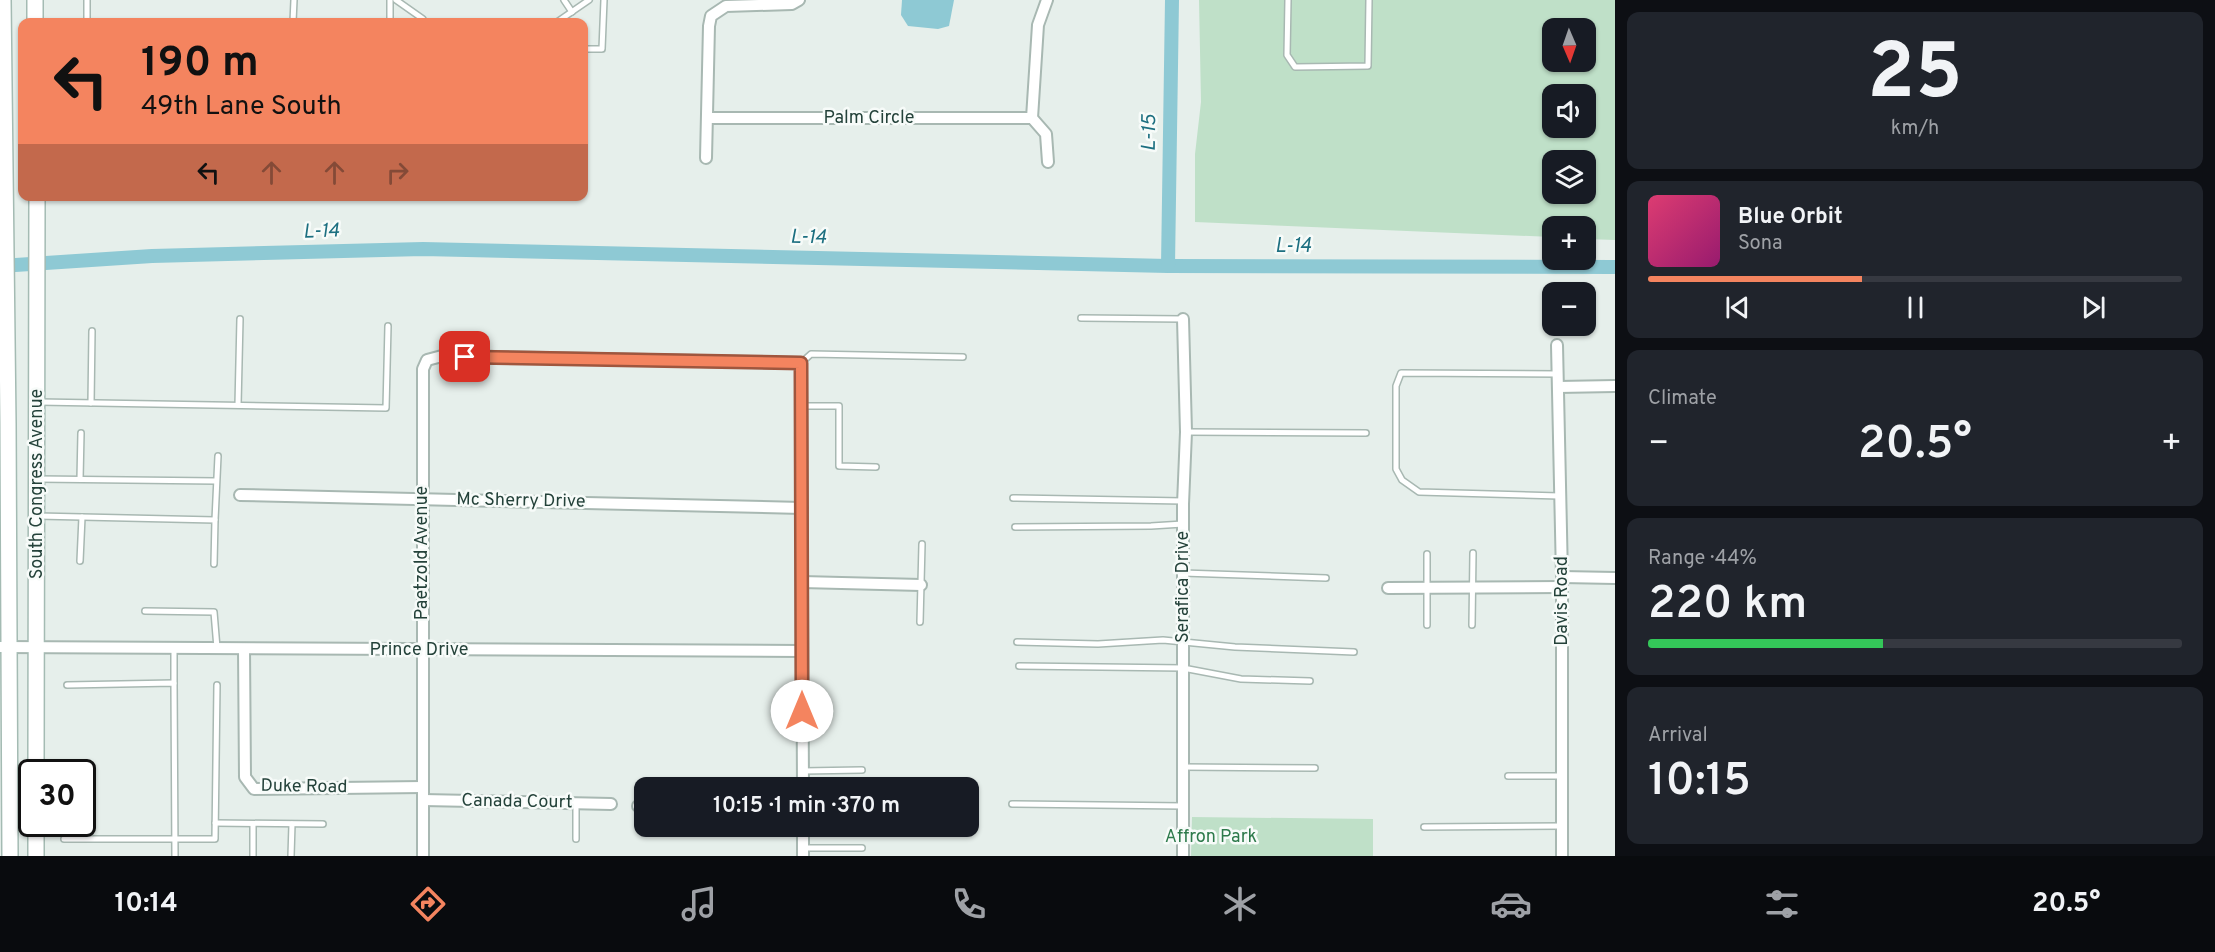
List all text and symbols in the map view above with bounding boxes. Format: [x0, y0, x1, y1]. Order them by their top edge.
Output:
north arrow [1542, 18, 1596, 72]
map controls [1542, 18, 1596, 336]
text: 25 [1867, 27, 1963, 126]
text: 190 m [141, 38, 259, 91]
icon: left [42, 42, 120, 120]
button: sound [1542, 84, 1596, 138]
text: 49th Lane South [141, 90, 342, 124]
street label: Palm Circle [824, 107, 914, 130]
water label: L-15 [1137, 113, 1163, 152]
text: km/h [1891, 116, 1939, 142]
button: layers [1542, 150, 1596, 204]
icon: left [192, 156, 225, 189]
icon: ahead [255, 156, 288, 189]
icon: ahead [318, 156, 351, 189]
icon: right [381, 156, 414, 189]
text: Blue Orbit [1738, 204, 1843, 231]
button: + [1542, 216, 1596, 270]
water label: L-14 [303, 218, 340, 246]
water label: L-14 [790, 225, 827, 251]
text: Sona [1738, 231, 1783, 257]
water label: L-14 [1275, 234, 1311, 260]
button: − [1542, 282, 1596, 336]
icon: previous [1721, 291, 1754, 324]
icon: pause [1899, 291, 1932, 324]
icon: next [2077, 291, 2110, 324]
pin [439, 331, 490, 382]
icon: arrive [448, 340, 481, 373]
text: Climate [1648, 386, 1717, 412]
street label: South Congress Avenue [26, 389, 49, 579]
text: 20.5° [1858, 417, 1972, 474]
text: − [1648, 424, 1669, 466]
text: + [2161, 424, 2182, 466]
street label: Paetzold Avenue [411, 486, 434, 620]
street label: Mc Sherry Drive [456, 488, 586, 514]
street label: Serafica Drive [1172, 531, 1195, 643]
text: Range · 44% [1648, 546, 1757, 572]
street label: Davis Road [1551, 556, 1574, 646]
text: 220 km [1648, 577, 1807, 634]
street label: Prince Drive [370, 639, 468, 662]
position arrow [770, 679, 834, 743]
text: Arrival [1648, 723, 1708, 749]
text: 10:15 [1648, 754, 1751, 811]
speed limit sign: 30 [18, 759, 96, 837]
street label: Duke Road [260, 775, 348, 799]
street label: Canada Court [461, 790, 573, 814]
text: 10:15 · 1 min · 370 m [713, 793, 900, 820]
park label: Affron Park [1165, 826, 1257, 849]
icon: directions [407, 883, 449, 925]
icon: music [678, 883, 720, 925]
icon: phone [948, 883, 990, 925]
icon: climate [1219, 883, 1261, 925]
icon: car [1490, 883, 1532, 925]
icon: filters [1761, 883, 1803, 925]
text: 10:14 [114, 887, 178, 921]
text: 20.5° [2032, 887, 2101, 921]

